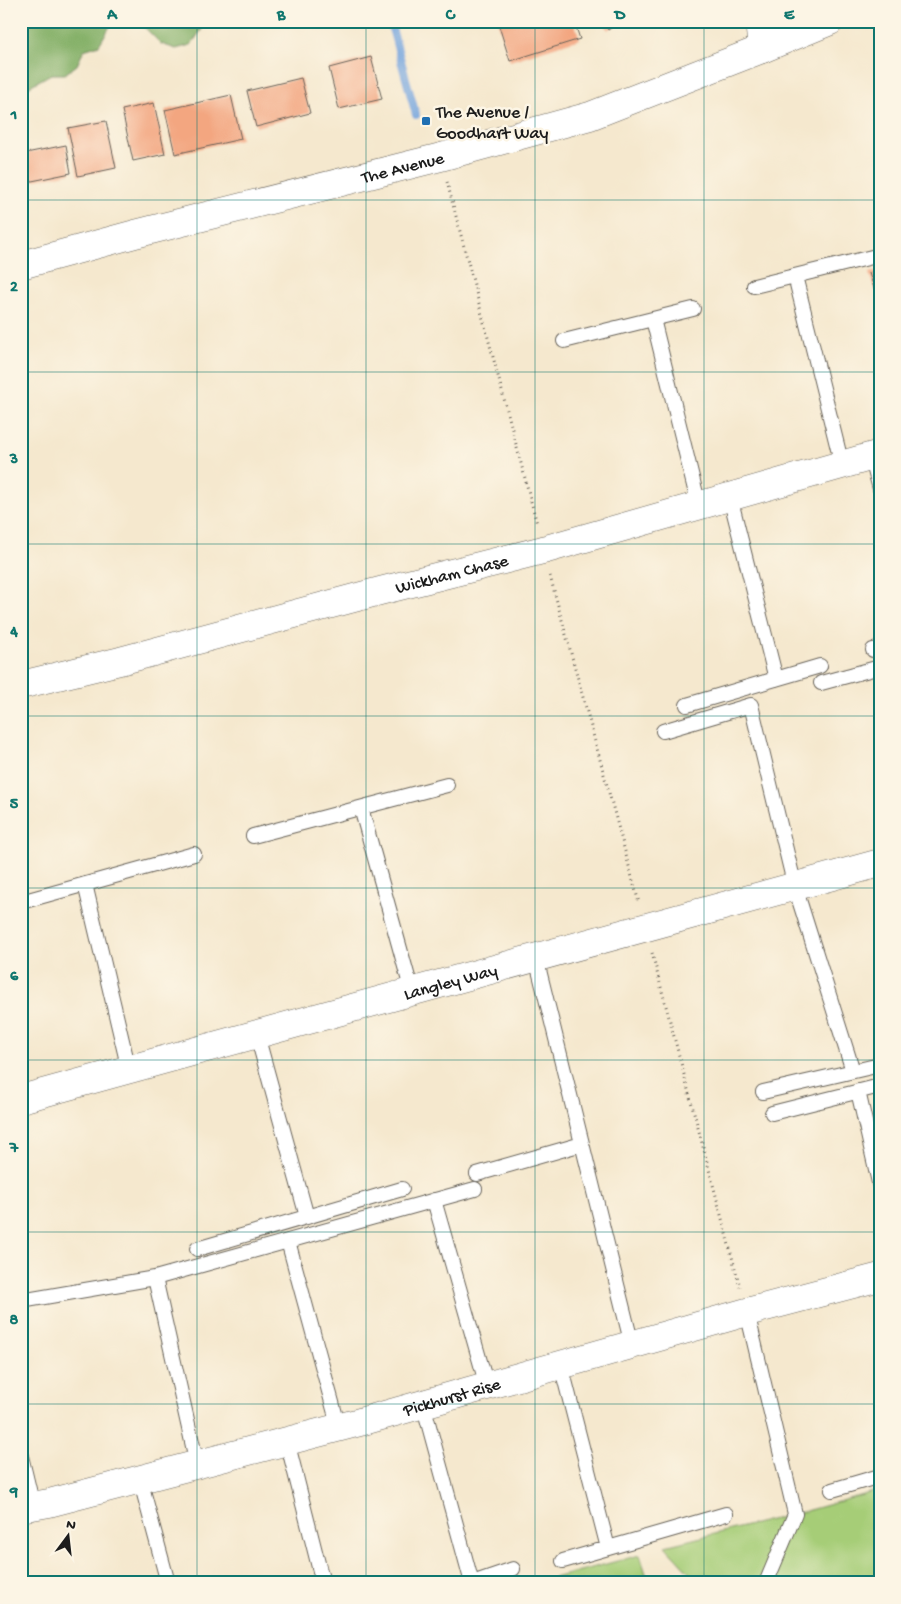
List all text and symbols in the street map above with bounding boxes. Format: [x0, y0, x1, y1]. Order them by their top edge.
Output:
text: A [106, 7, 118, 26]
text: B [276, 7, 286, 26]
text: C [445, 7, 456, 26]
text: D [613, 7, 626, 26]
text: E [784, 7, 795, 26]
place label: The Avenue / Goodhart Way [435, 103, 549, 145]
text: 1 [10, 107, 17, 126]
marker: The Avenue / Goodhart Way [420, 115, 432, 127]
street label: The Avenue [359, 148, 447, 190]
text: 2 [10, 279, 18, 298]
text: 3 [9, 451, 18, 470]
street label: Wickham Chase [394, 551, 511, 600]
text: 4 [9, 624, 18, 643]
text: 5 [10, 796, 19, 815]
street label: Langley Way [402, 961, 500, 1006]
text: 6 [10, 968, 19, 987]
text: 7 [9, 1140, 19, 1159]
text: 8 [10, 1312, 19, 1331]
street label: Pickhurst Rise [400, 1374, 504, 1422]
text: 9 [9, 1484, 18, 1503]
north arrow [42, 1512, 92, 1562]
text: N [64, 1516, 77, 1535]

